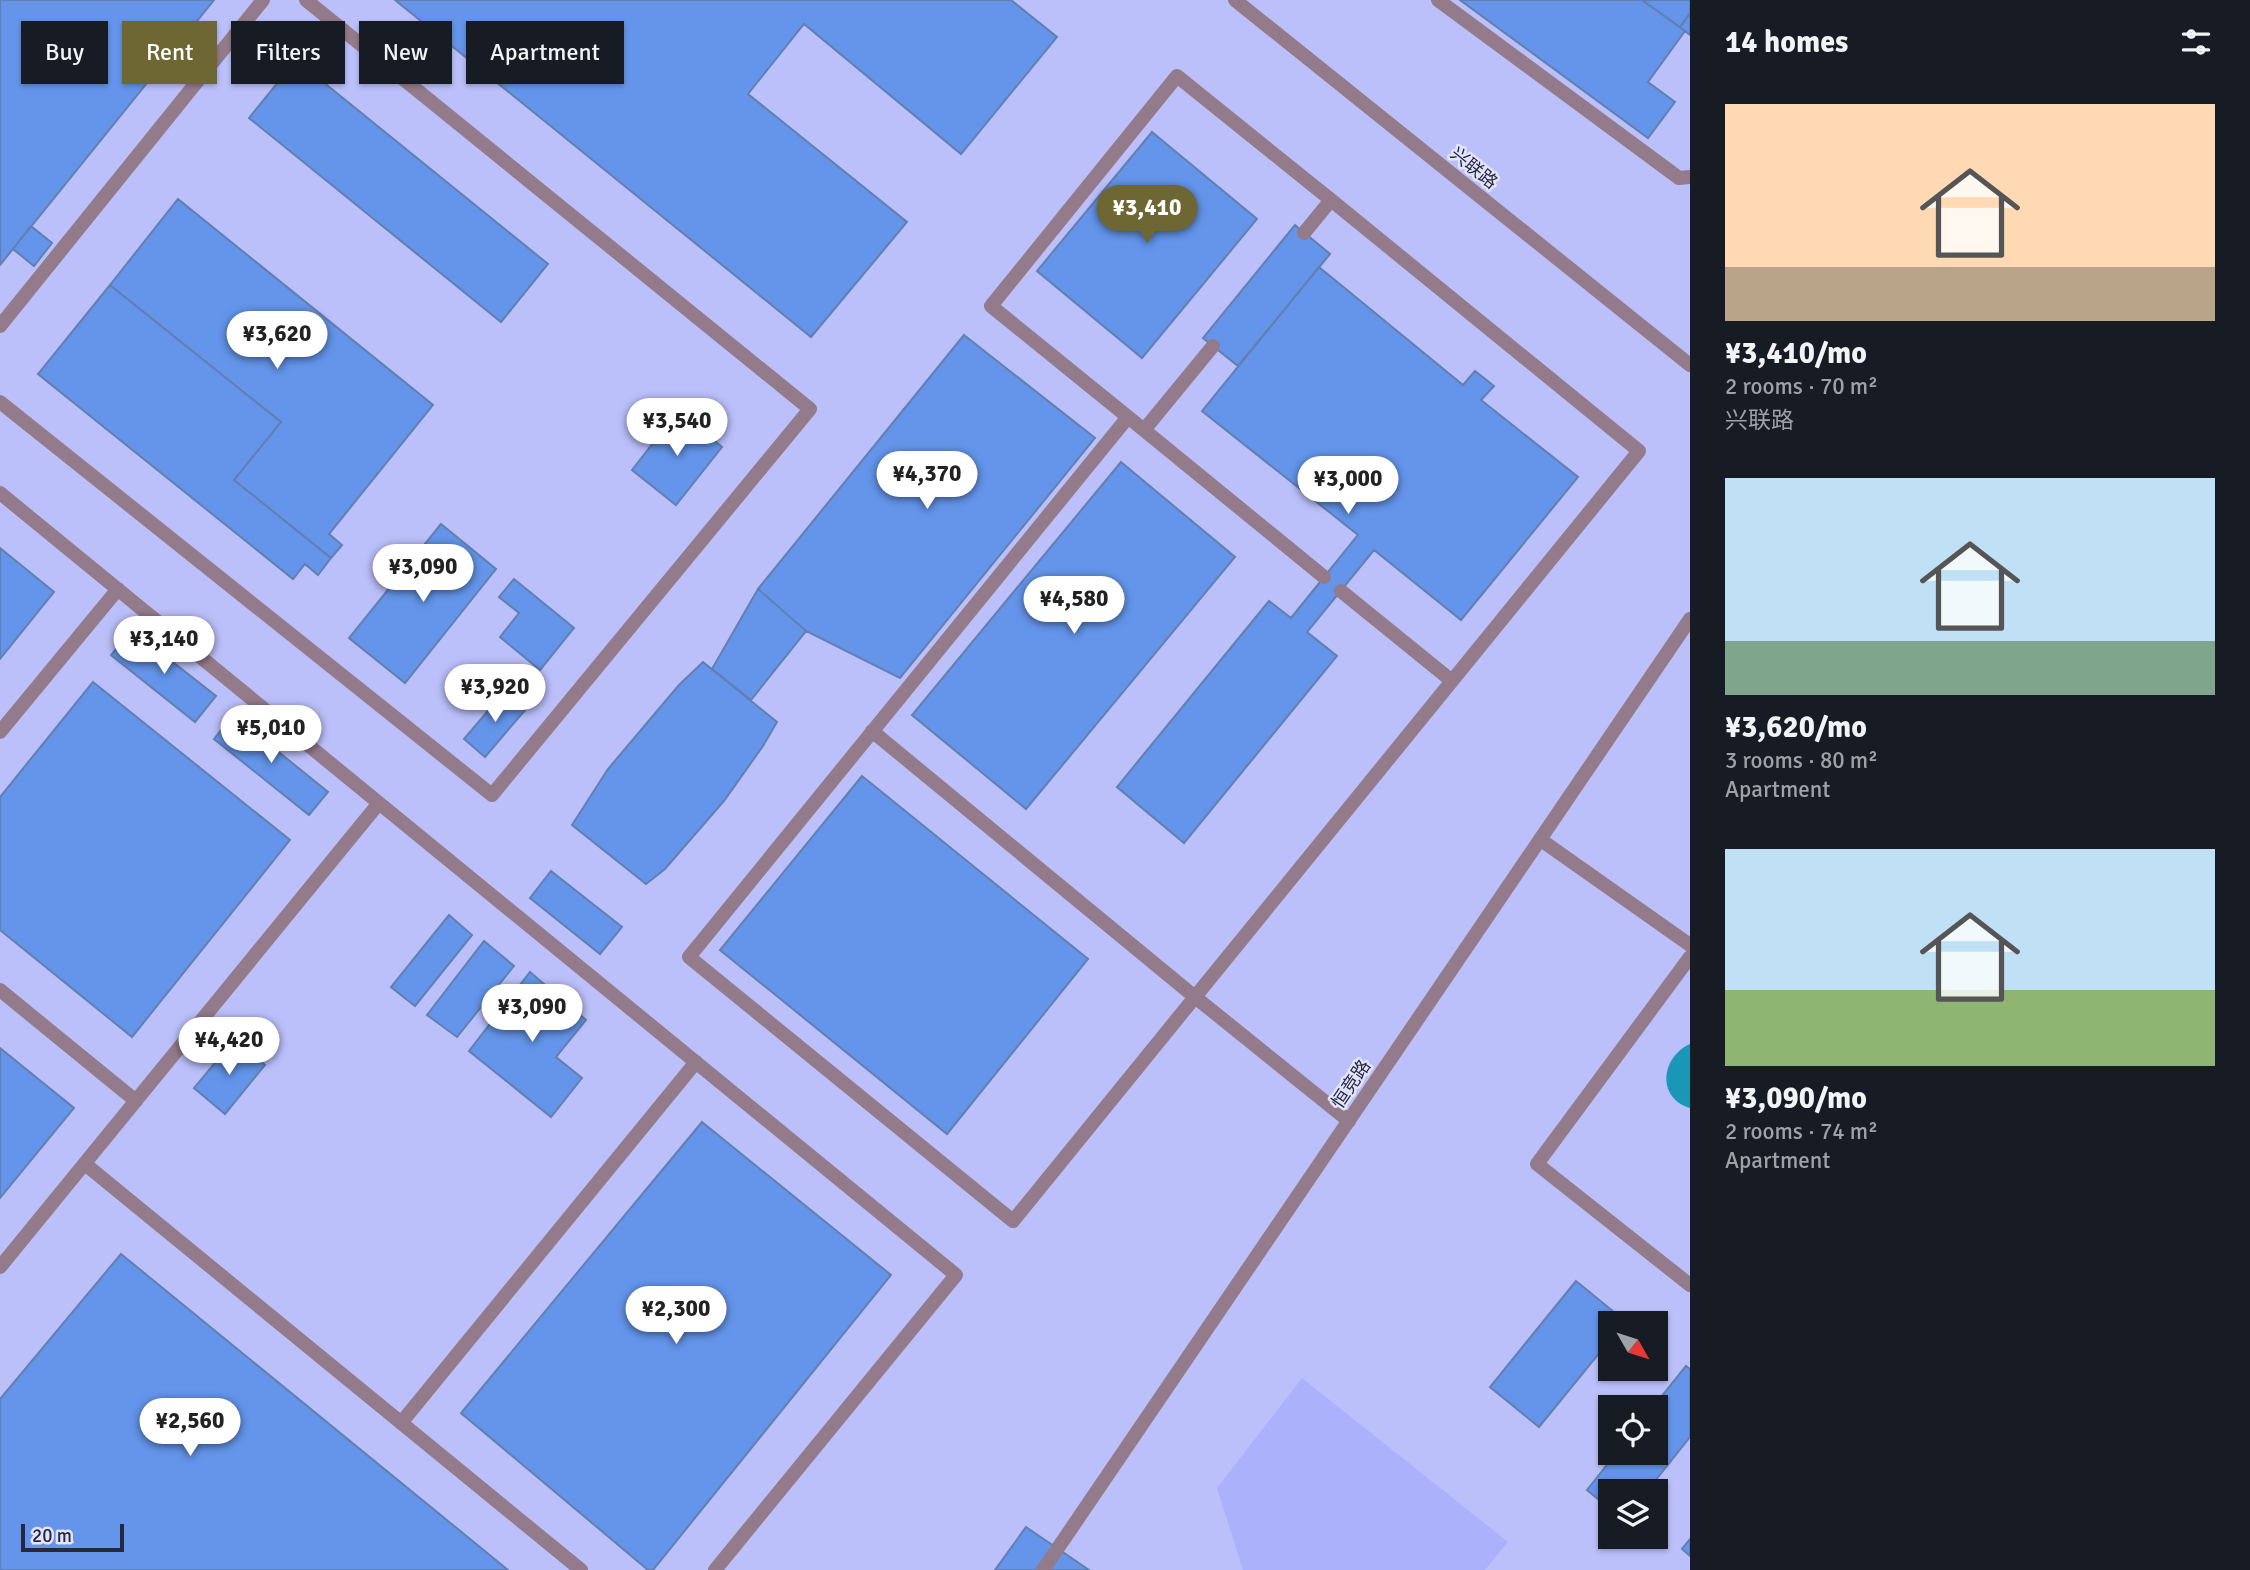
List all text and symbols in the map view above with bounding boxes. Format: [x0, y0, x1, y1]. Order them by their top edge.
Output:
chip: Buy [21, 21, 108, 84]
chip: Rent [122, 21, 217, 84]
chip: Filters [231, 21, 345, 84]
chip: New [359, 21, 452, 84]
chip: Apartment [466, 21, 624, 84]
icon: filters [2177, 23, 2215, 61]
text: 14 homes [1725, 24, 1848, 61]
street label: 兴联路 [1446, 142, 1502, 194]
icon: home [1907, 150, 2033, 276]
pin: ¥3,410 [1090, 186, 1204, 245]
text: ¥3,410 [1113, 193, 1181, 222]
pin: ¥3,620 [220, 312, 334, 371]
text: ¥3,620 [243, 319, 311, 348]
text: ¥3,410/mo [1725, 335, 1867, 372]
text: 2 rooms · 70 m² [1725, 372, 1878, 401]
pin: ¥3,540 [620, 398, 734, 458]
text: ¥3,540 [643, 406, 711, 435]
text: 兴联路 [1725, 406, 1794, 435]
pin: ¥4,370 [870, 452, 984, 511]
pin: ¥3,000 [1291, 456, 1405, 516]
text: ¥4,370 [893, 459, 961, 488]
text: ¥3,000 [1314, 464, 1382, 493]
icon: home [1907, 523, 2033, 649]
pin: ¥3,090 [366, 544, 480, 604]
text: ¥3,090 [389, 552, 457, 581]
pin: ¥4,580 [1017, 576, 1131, 636]
text: ¥4,580 [1040, 584, 1108, 613]
pin: ¥3,140 [107, 616, 221, 676]
text: ¥3,140 [130, 624, 198, 653]
pin: ¥3,920 [438, 664, 552, 724]
text: ¥3,920 [461, 672, 529, 701]
pin: ¥5,010 [214, 706, 328, 765]
text: ¥3,620/mo [1725, 709, 1867, 746]
text: ¥5,010 [237, 713, 305, 742]
text: 3 rooms · 80 m² [1725, 746, 1878, 775]
text: Apartment [1725, 775, 1830, 804]
icon: home [1907, 894, 2033, 1020]
pin: ¥3,090 [475, 984, 589, 1044]
text: ¥3,090 [498, 992, 566, 1021]
pin: ¥4,420 [172, 1018, 286, 1077]
text: ¥4,420 [195, 1025, 263, 1054]
street label: 恒竞路 [1327, 1055, 1375, 1113]
text: ¥3,090/mo [1725, 1080, 1867, 1117]
text: 2 rooms · 74 m² [1725, 1117, 1878, 1146]
text: Apartment [1725, 1146, 1830, 1175]
pin: ¥2,300 [619, 1286, 733, 1346]
text: ¥2,300 [642, 1294, 710, 1323]
north arrow [1598, 1311, 1668, 1381]
map controls [1598, 1311, 1668, 1549]
button: locate [1598, 1395, 1668, 1465]
pin: ¥2,560 [133, 1398, 247, 1458]
text: ¥2,560 [156, 1406, 224, 1435]
button: layers [1598, 1479, 1668, 1549]
scale bar [21, 1521, 124, 1553]
text: 20 m [32, 1524, 72, 1548]

